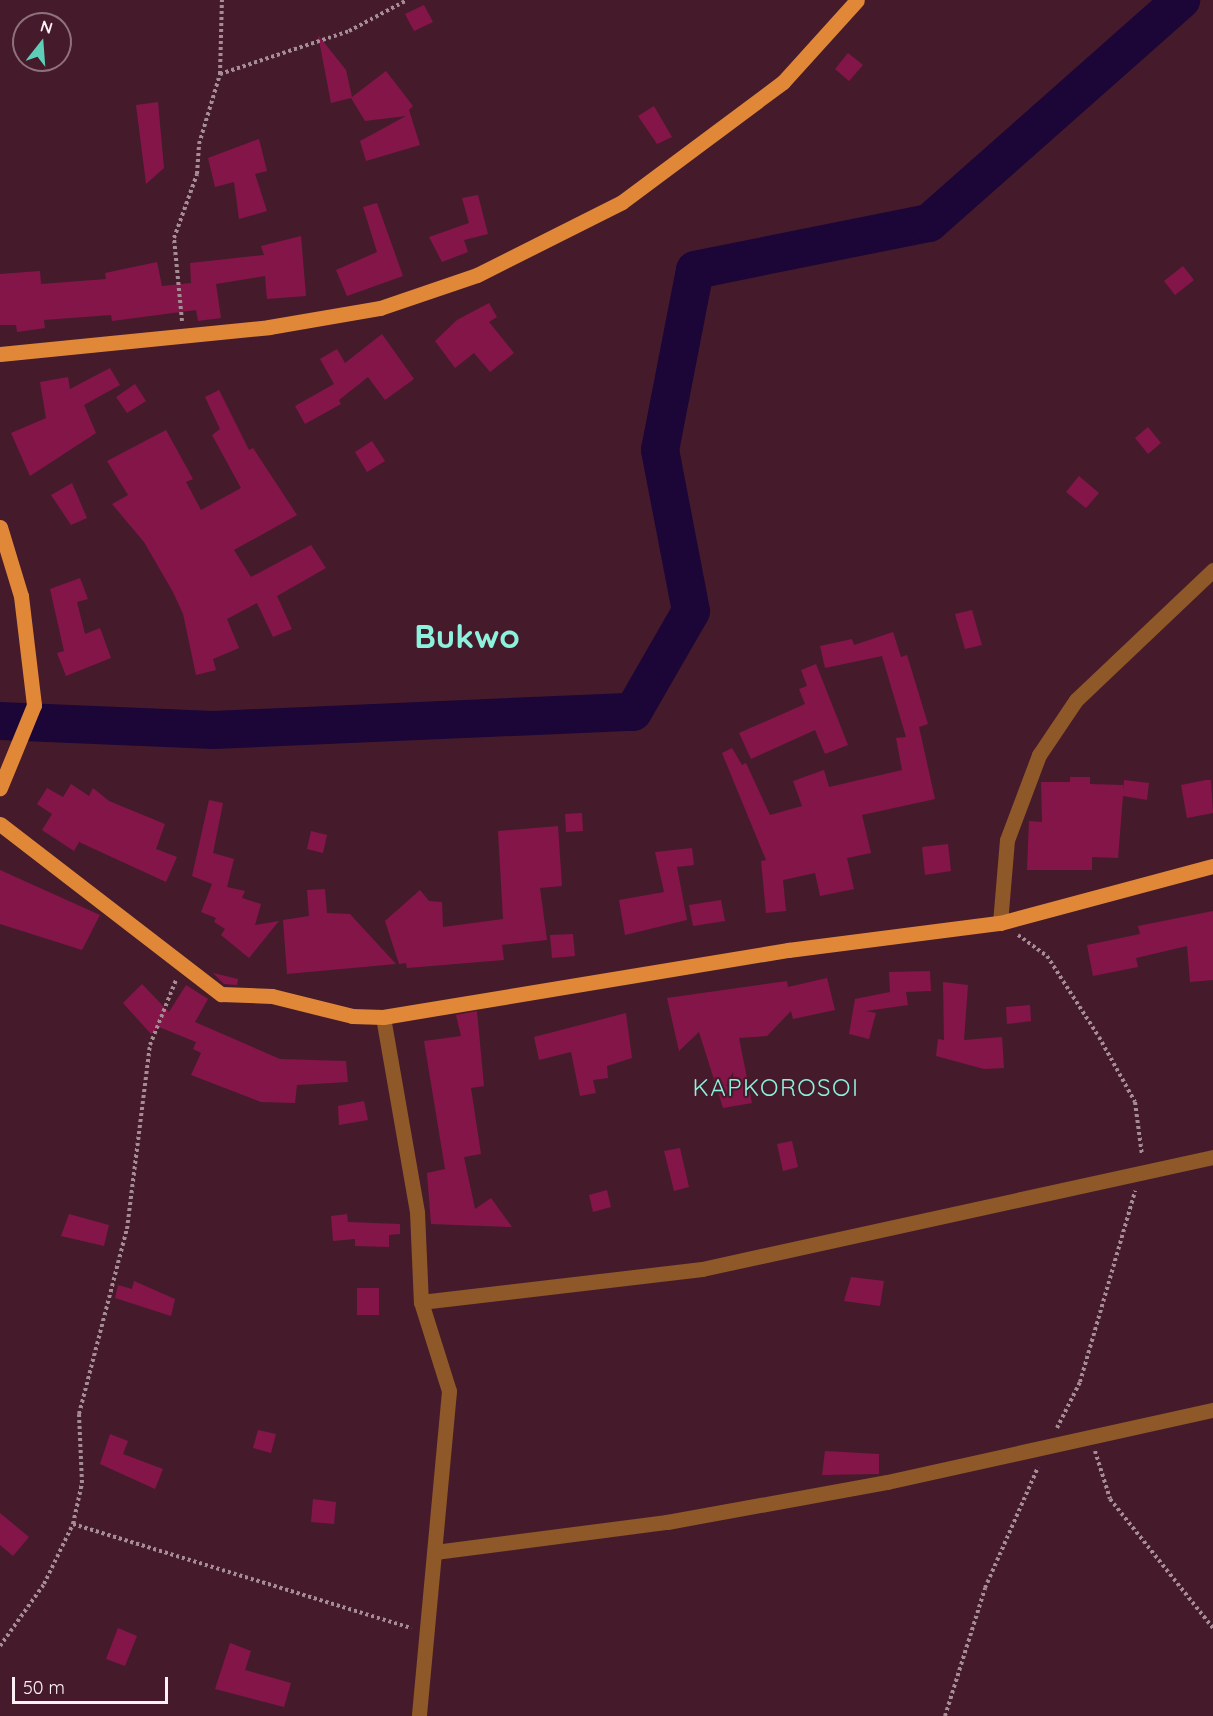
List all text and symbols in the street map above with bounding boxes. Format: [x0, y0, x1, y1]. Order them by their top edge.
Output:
north arrow [12, 12, 72, 72]
text: N [38, 15, 55, 38]
district label: Bukwo [414, 616, 520, 656]
district label: KAPKOROSOI [693, 1074, 859, 1102]
scale bar [15, 1665, 171, 1703]
text: 50 m [23, 1676, 65, 1699]

